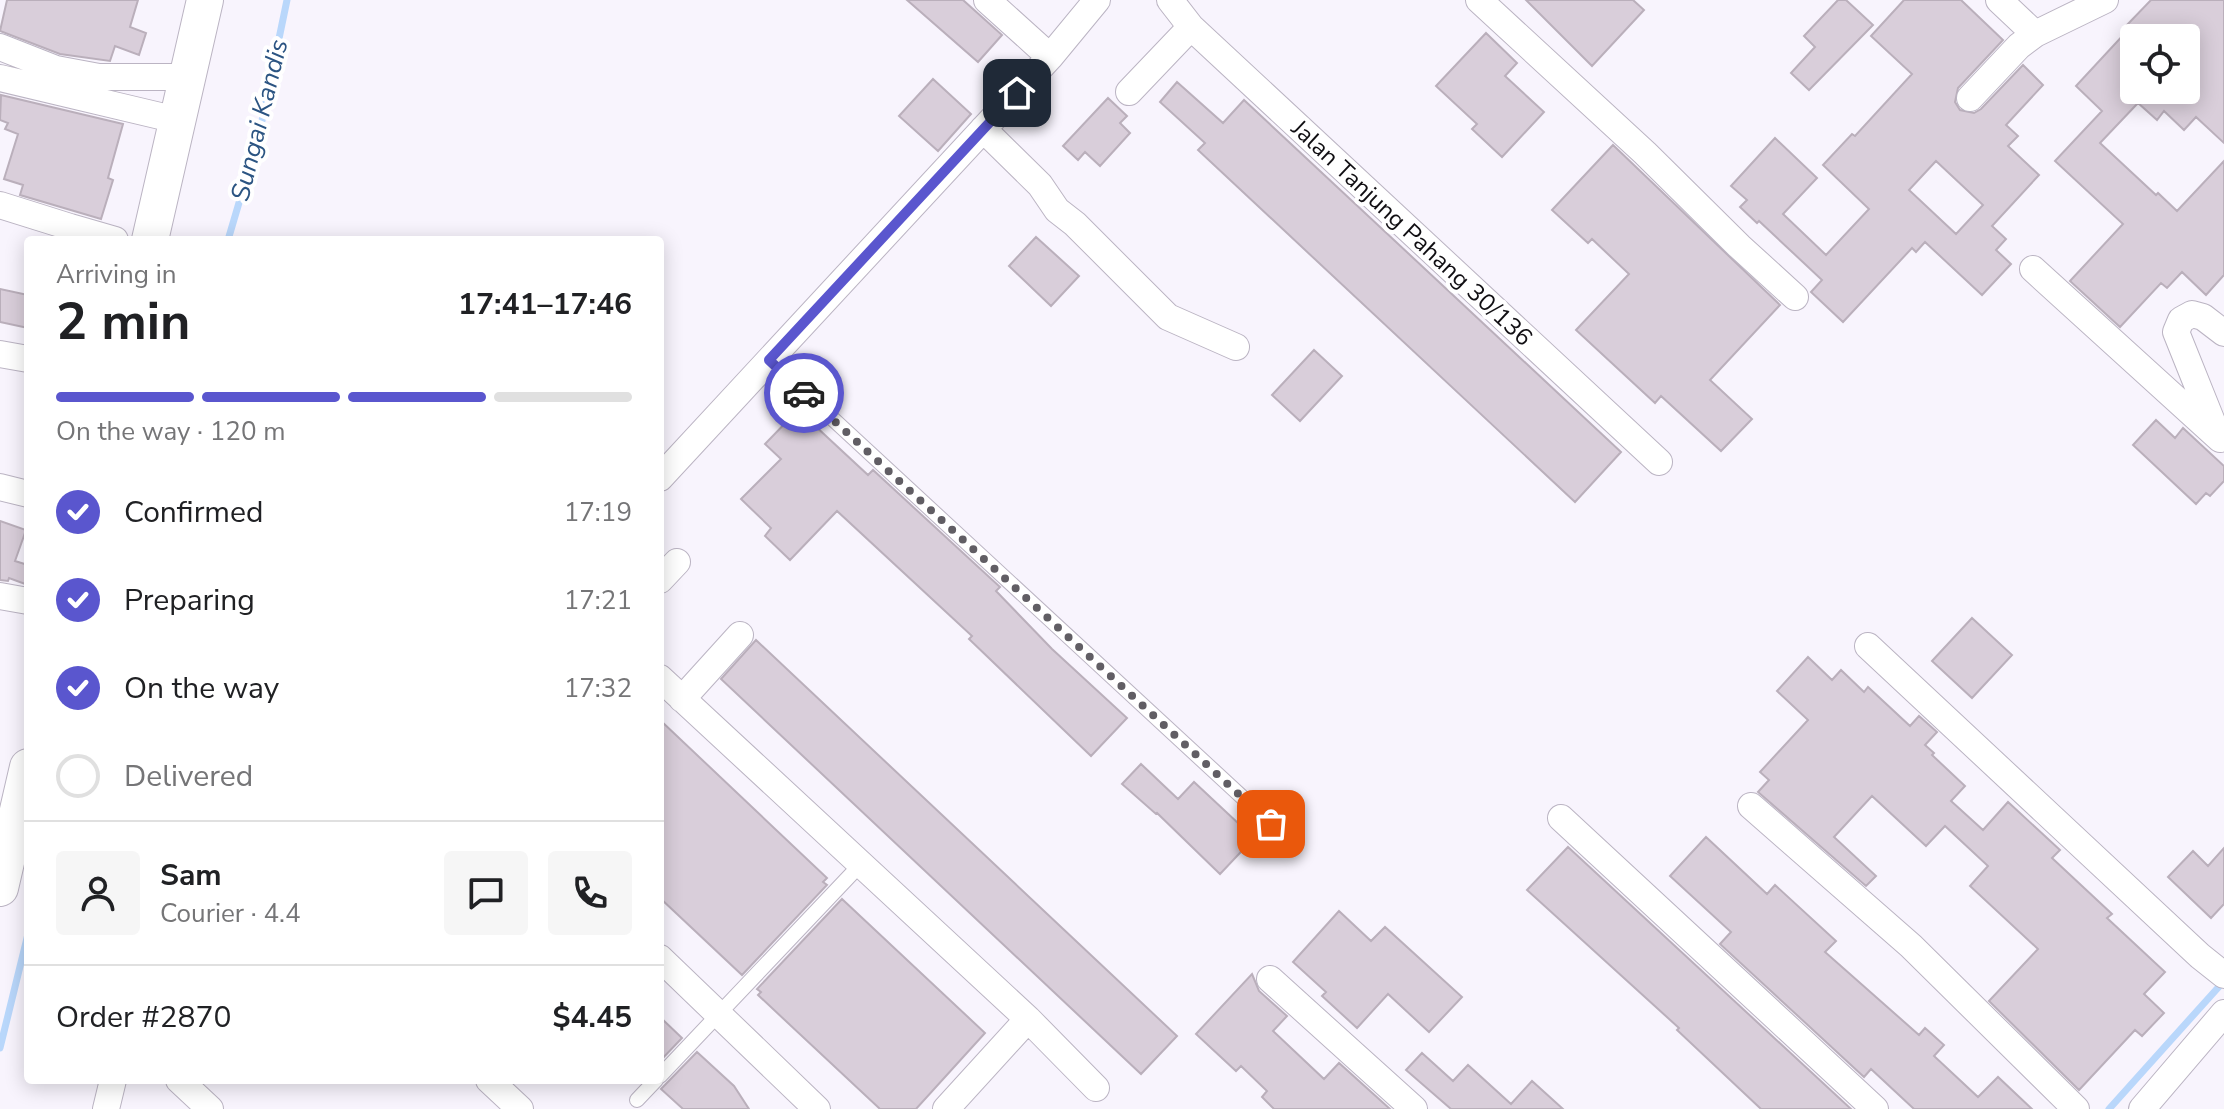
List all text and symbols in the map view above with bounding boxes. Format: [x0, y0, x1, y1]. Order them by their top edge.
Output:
map controls [2120, 24, 2200, 104]
button: locate [2120, 24, 2200, 104]
water label: Sungai Kandis [222, 36, 296, 205]
pin [983, 59, 1051, 127]
icon: home [995, 71, 1039, 115]
street label: Jalan Tanjung Pahang 30/136 [1284, 112, 1539, 353]
text: Arriving in [56, 257, 177, 292]
text: 17:41–17:46 [458, 284, 632, 325]
text: 2 min [56, 286, 191, 357]
courier [764, 353, 844, 433]
icon: car [782, 371, 826, 415]
text: On the way · 120 m [56, 414, 285, 449]
icon: check [56, 490, 100, 534]
text: Confirmed [124, 492, 264, 533]
text: 17:19 [564, 495, 632, 530]
icon: check [56, 578, 100, 622]
text: Preparing [124, 580, 255, 621]
text: 17:21 [564, 583, 632, 618]
icon: check [56, 666, 100, 710]
text: On the way [124, 668, 279, 709]
text: 17:32 [564, 671, 632, 706]
text: Delivered [124, 756, 253, 797]
pin [1237, 790, 1305, 858]
icon: bag [1249, 802, 1293, 846]
button: person [56, 851, 140, 935]
button: chat [444, 851, 528, 935]
button: phone [548, 851, 632, 935]
text: Sam [160, 855, 222, 896]
text: Courier · 4.4 [160, 896, 301, 931]
text: Order #2870 [56, 997, 231, 1038]
text: $4.45 [553, 997, 632, 1038]

